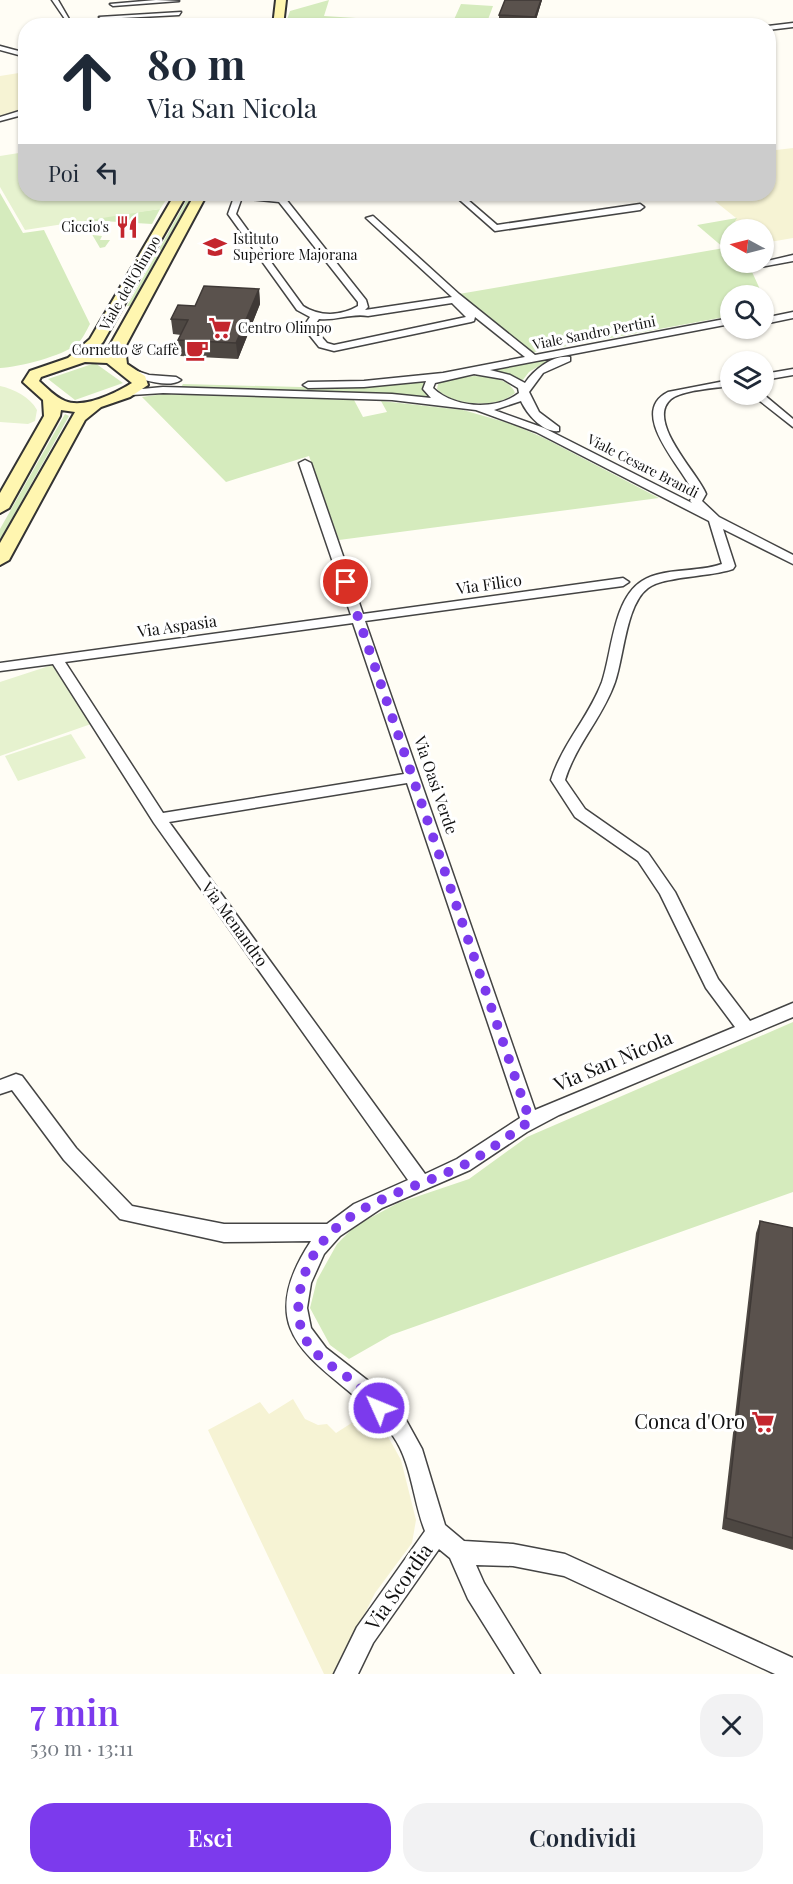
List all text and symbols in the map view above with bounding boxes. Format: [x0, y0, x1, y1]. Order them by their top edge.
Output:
text: 80 m [147, 35, 245, 91]
icon: ahead [48, 42, 126, 120]
text: Via San Nicola [147, 89, 317, 125]
icon: left [91, 156, 124, 189]
text: Poi [48, 158, 79, 188]
restaurant icon: Ciccio's [114, 214, 140, 240]
place label: Ciccio's [61, 217, 109, 236]
north arrow [720, 219, 774, 273]
map controls [720, 219, 774, 405]
place label: Istituto Superiore Majorana [233, 229, 358, 264]
street label: Viale dell'Olimpo [94, 232, 165, 334]
school or university icon: Istituto Superiore Majorana [202, 234, 228, 260]
button: search [720, 285, 774, 339]
street label: Viale Sandro Pertini [530, 311, 657, 354]
supermarket icon: Centro Olimpo [207, 315, 233, 341]
place label: Centro Olimpo [238, 318, 332, 337]
cafe icon: Cornetto & Caffè [184, 337, 210, 363]
place label: Cornetto & Caffè [72, 340, 179, 359]
button: layers [720, 351, 774, 405]
street label: Viale Cesare Brandi [583, 429, 702, 502]
pin [320, 556, 371, 607]
icon: arrive [329, 565, 362, 598]
street label: Via Filico [454, 569, 523, 599]
street label: Via Aspasia [135, 610, 218, 642]
street label: Via Oasi Verde [410, 732, 463, 837]
street label: Via Menandro [197, 876, 273, 970]
street label: Via San Nicola [548, 1023, 676, 1097]
position arrow [347, 1376, 411, 1440]
place label: Conca d'Oro [634, 1407, 745, 1434]
supermarket icon: Conca d'Oro [750, 1409, 776, 1435]
street label: Via Scordia [357, 1537, 438, 1636]
text: 7 min [30, 1687, 119, 1735]
button: close [700, 1694, 763, 1757]
text: 530 m · 13:11 [30, 1734, 134, 1761]
button: Esci [30, 1803, 391, 1872]
button: Condividi [403, 1803, 763, 1872]

